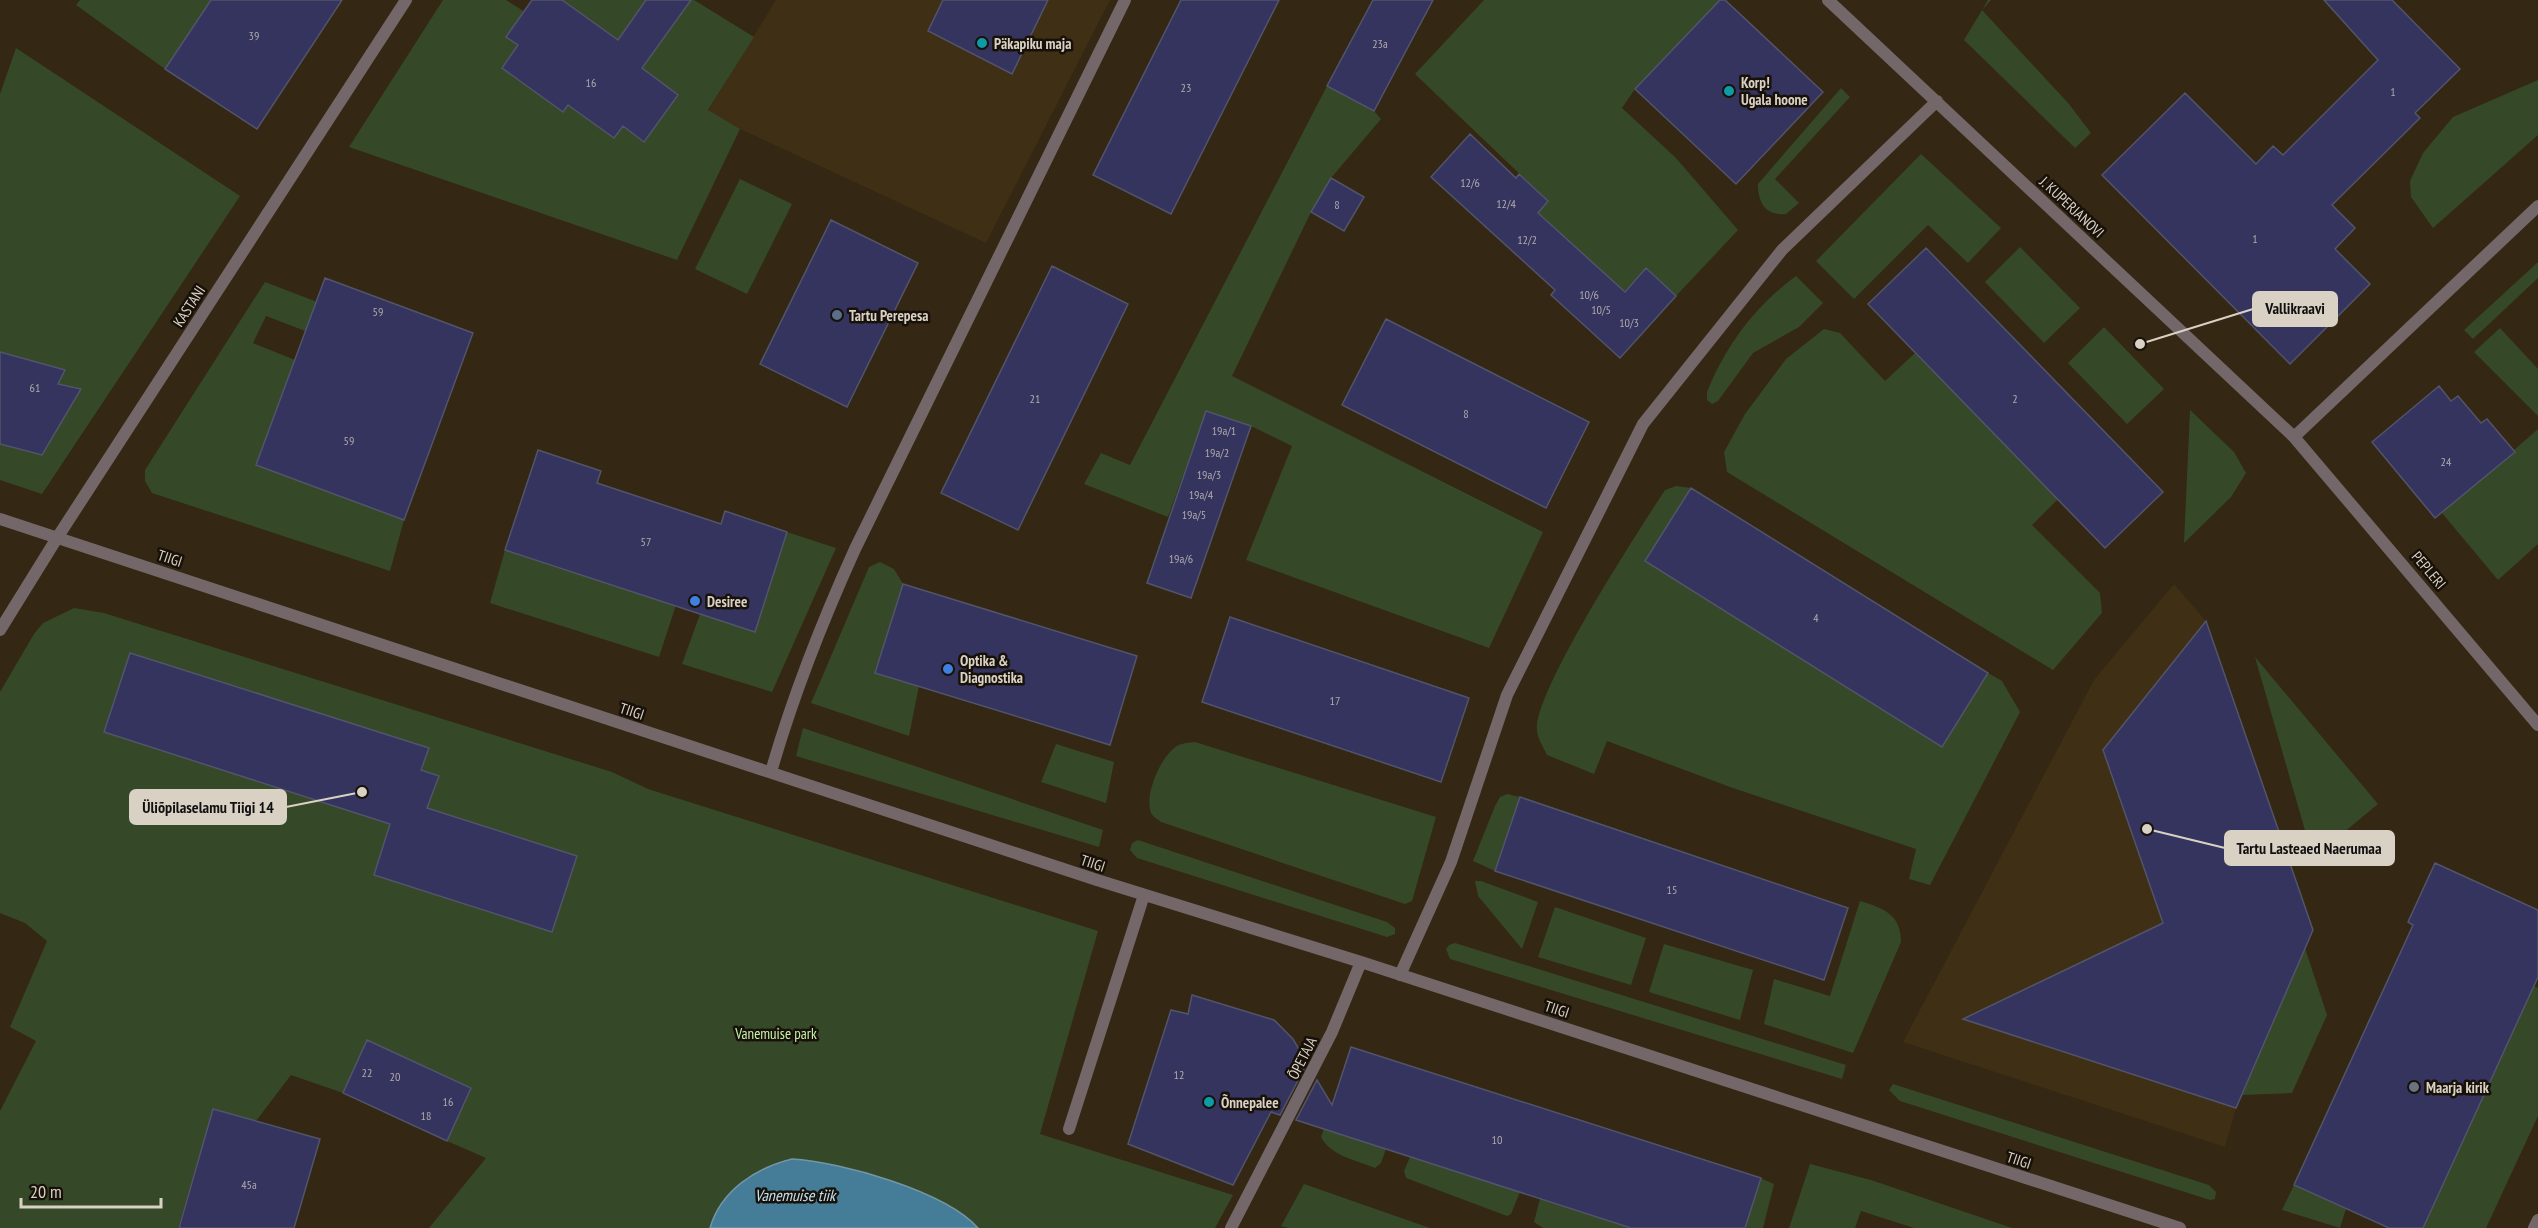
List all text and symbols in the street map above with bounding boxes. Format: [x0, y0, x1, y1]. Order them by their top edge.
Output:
house number: 39 [249, 28, 259, 43]
place label: Päkapiku maja [994, 34, 1071, 53]
marker: Päkapiku maja [975, 36, 989, 50]
house number: 23a [1372, 36, 1388, 51]
place label: Korp! Ugala hoone [1741, 73, 1808, 109]
house number: 16 [586, 75, 596, 90]
house number: 23 [1181, 80, 1191, 95]
marker: Korp! Ugala hoone [1722, 84, 1736, 98]
house number: 1 [2390, 84, 2396, 99]
street label: J. KUPERJANOVI [2035, 172, 2108, 242]
house number: 12/6 [1460, 175, 1480, 190]
house number: 12/4 [1496, 196, 1516, 211]
house number: 8 [1334, 197, 1340, 212]
house number: 1 [2252, 231, 2258, 246]
house number: 12/2 [1517, 232, 1537, 247]
street label: KASTANI [169, 282, 209, 330]
house number: 10/6 [1579, 287, 1599, 302]
callout: Vallikraavi [2253, 292, 2337, 326]
text: Vallikraavi [2264, 298, 2325, 318]
house number: 10/5 [1591, 302, 1611, 317]
house number: 59 [373, 304, 383, 319]
place label: Tartu Perepesa [849, 306, 928, 325]
marker: Tartu Perepesa [830, 308, 844, 322]
house number: 10/3 [1619, 315, 1639, 330]
house number: 61 [30, 380, 40, 395]
house number: 21 [1030, 391, 1040, 406]
house number: 2 [2012, 391, 2018, 406]
house number: 8 [1463, 406, 1469, 421]
house number: 19a/1 [1212, 423, 1236, 438]
house number: 59 [344, 433, 354, 448]
house number: 19a/2 [1205, 445, 1229, 460]
house number: 24 [2441, 454, 2452, 469]
house number: 19a/3 [1197, 467, 1221, 482]
house number: 19a/4 [1189, 487, 1214, 502]
house number: 19a/5 [1182, 507, 1206, 522]
house number: 57 [641, 534, 651, 549]
street label: TIIGI [155, 545, 185, 571]
street label: PEPLERI [2408, 547, 2450, 593]
house number: 19a/6 [1169, 551, 1193, 566]
place label: Desiree [707, 592, 747, 611]
marker: Desiree [688, 594, 702, 608]
house number: 4 [1813, 610, 1819, 625]
place label: Optika & Diagnostika [960, 651, 1023, 687]
marker: Optika & Diagnostika [941, 662, 955, 676]
house number: 17 [1330, 693, 1340, 708]
street label: TIIGI [617, 698, 647, 724]
callout: Üliõpilaselamu Tiigi 14 [130, 790, 286, 824]
text: Üliõpilaselamu Tiigi 14 [142, 797, 274, 817]
callout: Tartu Lasteaed Naerumaa [2225, 831, 2394, 865]
text: Tartu Lasteaed Naerumaa [2236, 838, 2382, 858]
street label: TIIGI [1078, 850, 1108, 876]
house number: 15 [1667, 882, 1677, 897]
street label: TIIGI [1542, 996, 1572, 1022]
park label: Vanemuise park [734, 1024, 817, 1043]
street label: ÕPETAJA [1283, 1033, 1321, 1082]
house number: 22 [362, 1065, 372, 1080]
house number: 12 [1174, 1067, 1184, 1082]
house number: 20 [390, 1069, 400, 1084]
place label: Maarja kirik [2426, 1078, 2490, 1097]
marker: Maarja kirik [2407, 1080, 2421, 1094]
place label: Õnnepalee [1221, 1093, 1279, 1112]
house number: 16 [443, 1094, 453, 1109]
marker: Õnnepalee [1202, 1095, 1216, 1109]
house number: 18 [421, 1108, 431, 1123]
house number: 10 [1492, 1132, 1502, 1147]
street label: TIIGI [2004, 1147, 2034, 1173]
scale bar [21, 1171, 160, 1209]
house number: 45a [241, 1177, 257, 1192]
text: 20 m [30, 1180, 62, 1203]
water label: Vanemuise tiik [755, 1185, 837, 1205]

